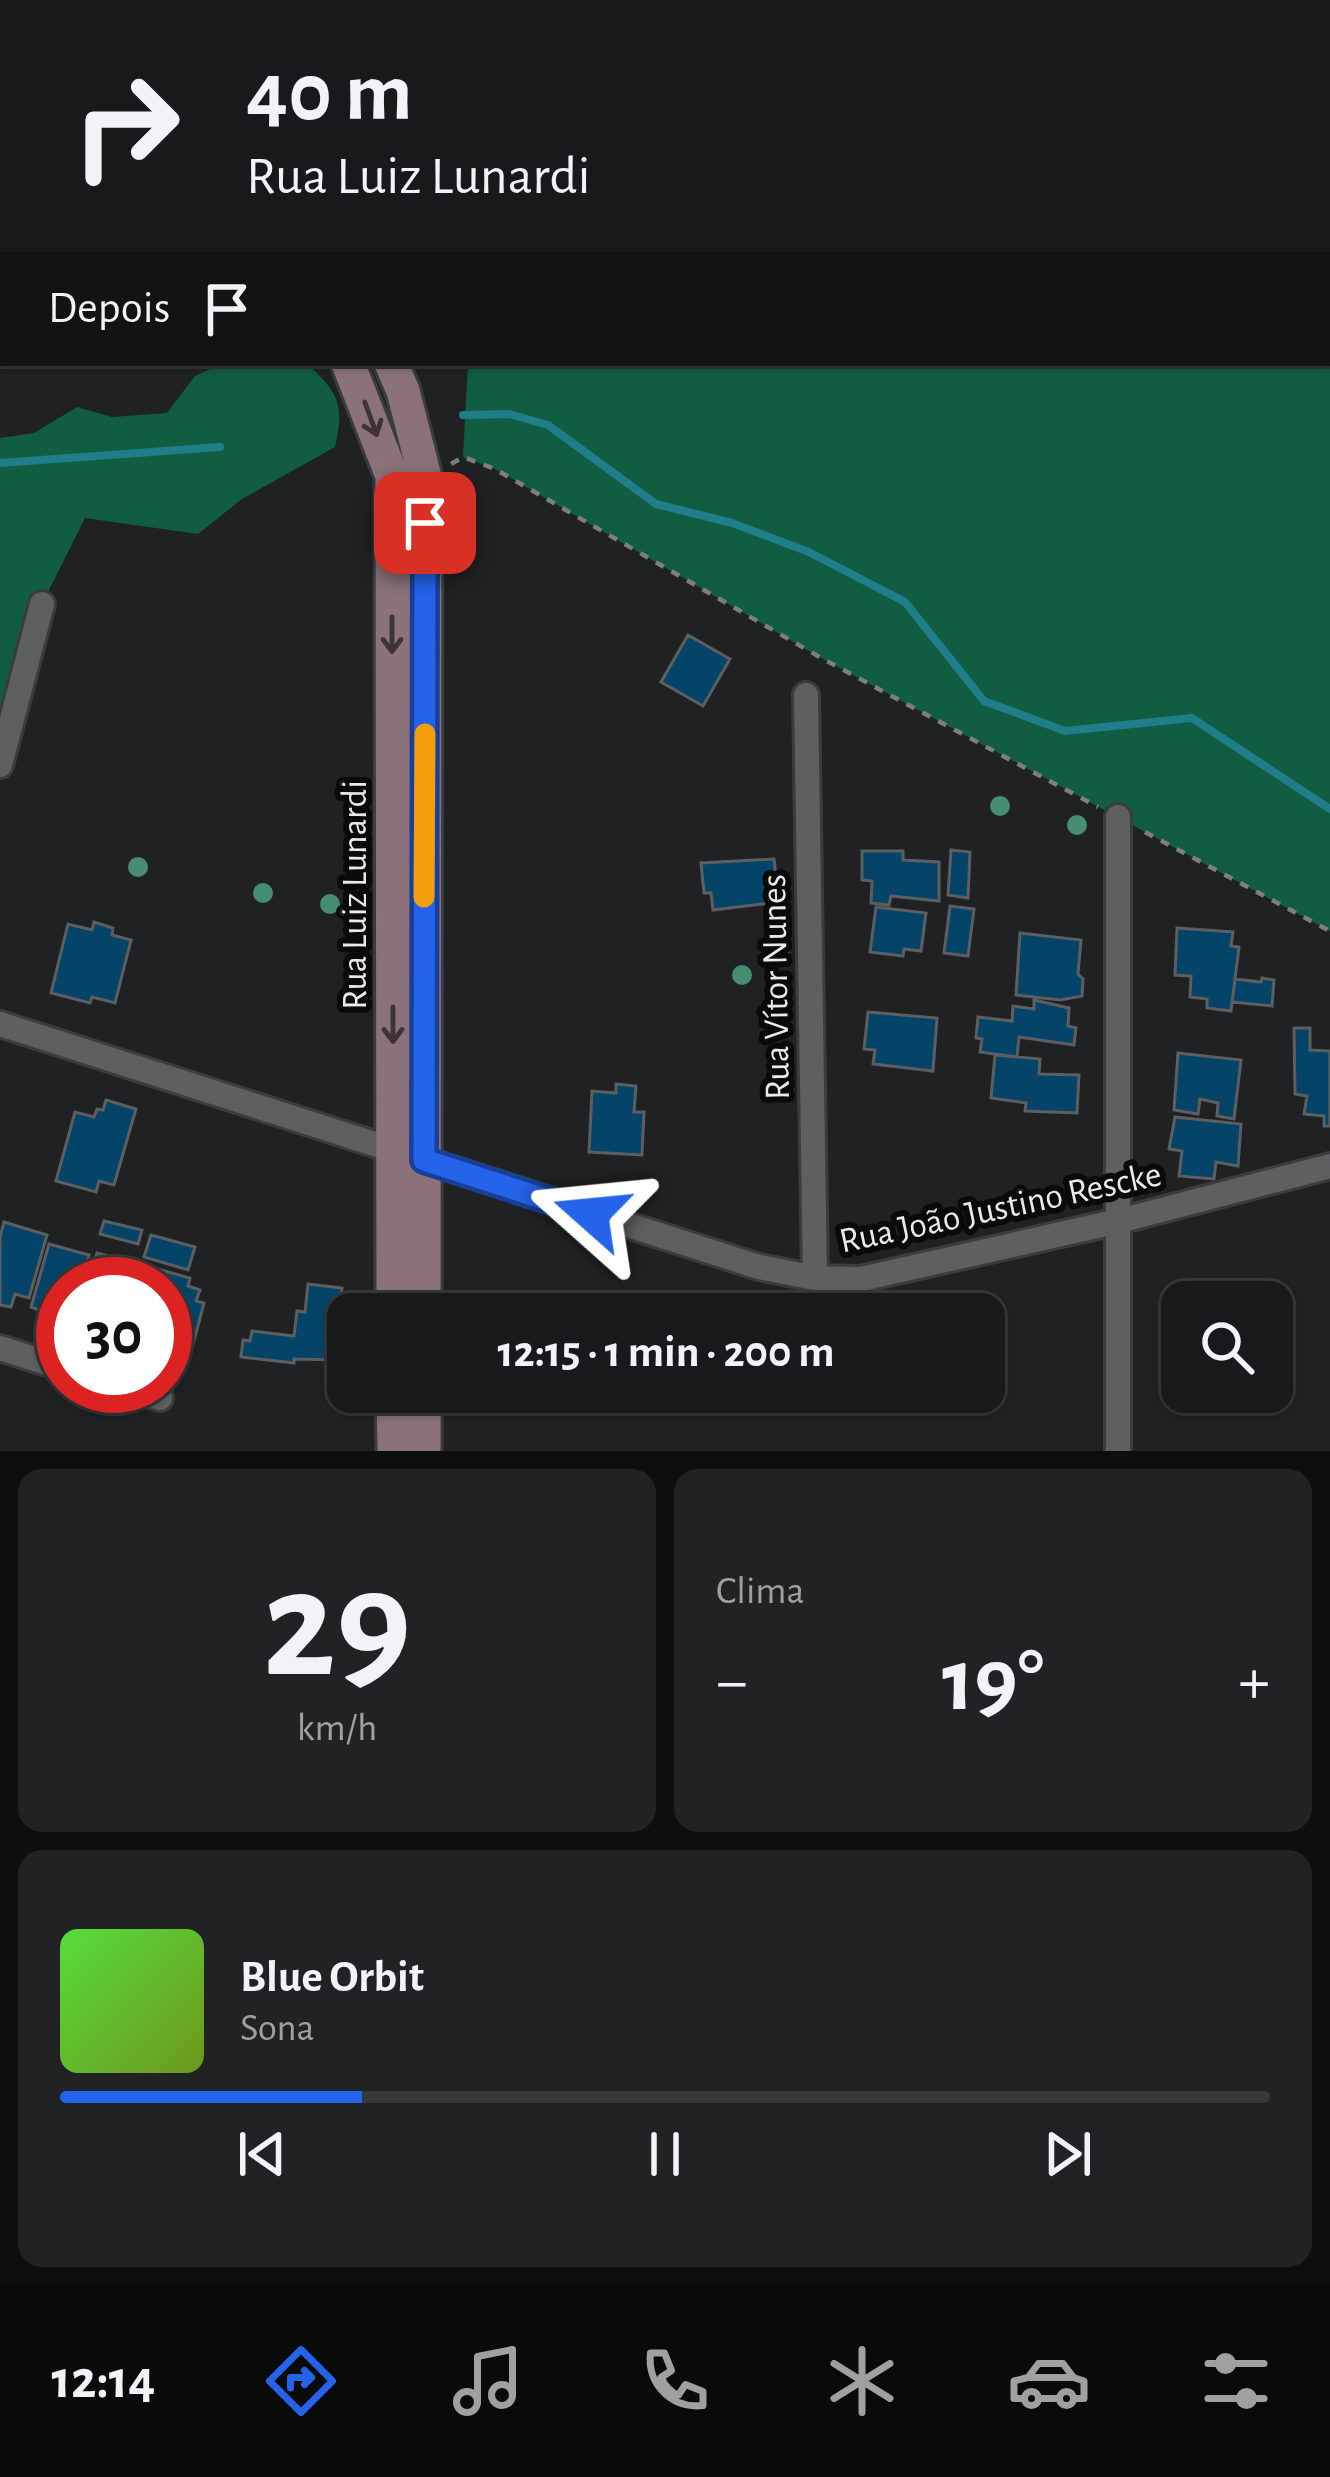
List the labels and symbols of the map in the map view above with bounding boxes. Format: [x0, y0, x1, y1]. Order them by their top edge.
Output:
one-way arrow [362, 400, 384, 437]
pin [374, 472, 476, 574]
one-way arrow [381, 615, 403, 654]
street label: Rua Luiz Lunardi [337, 780, 373, 1010]
street label: Rua Vítor Nunes [756, 874, 796, 1100]
one-way arrow [382, 1005, 404, 1044]
position arrow [528, 1151, 654, 1277]
street label: Rua João Justino Rescke [836, 1156, 1165, 1260]
speed limit sign: 30 [36, 1257, 192, 1413]

